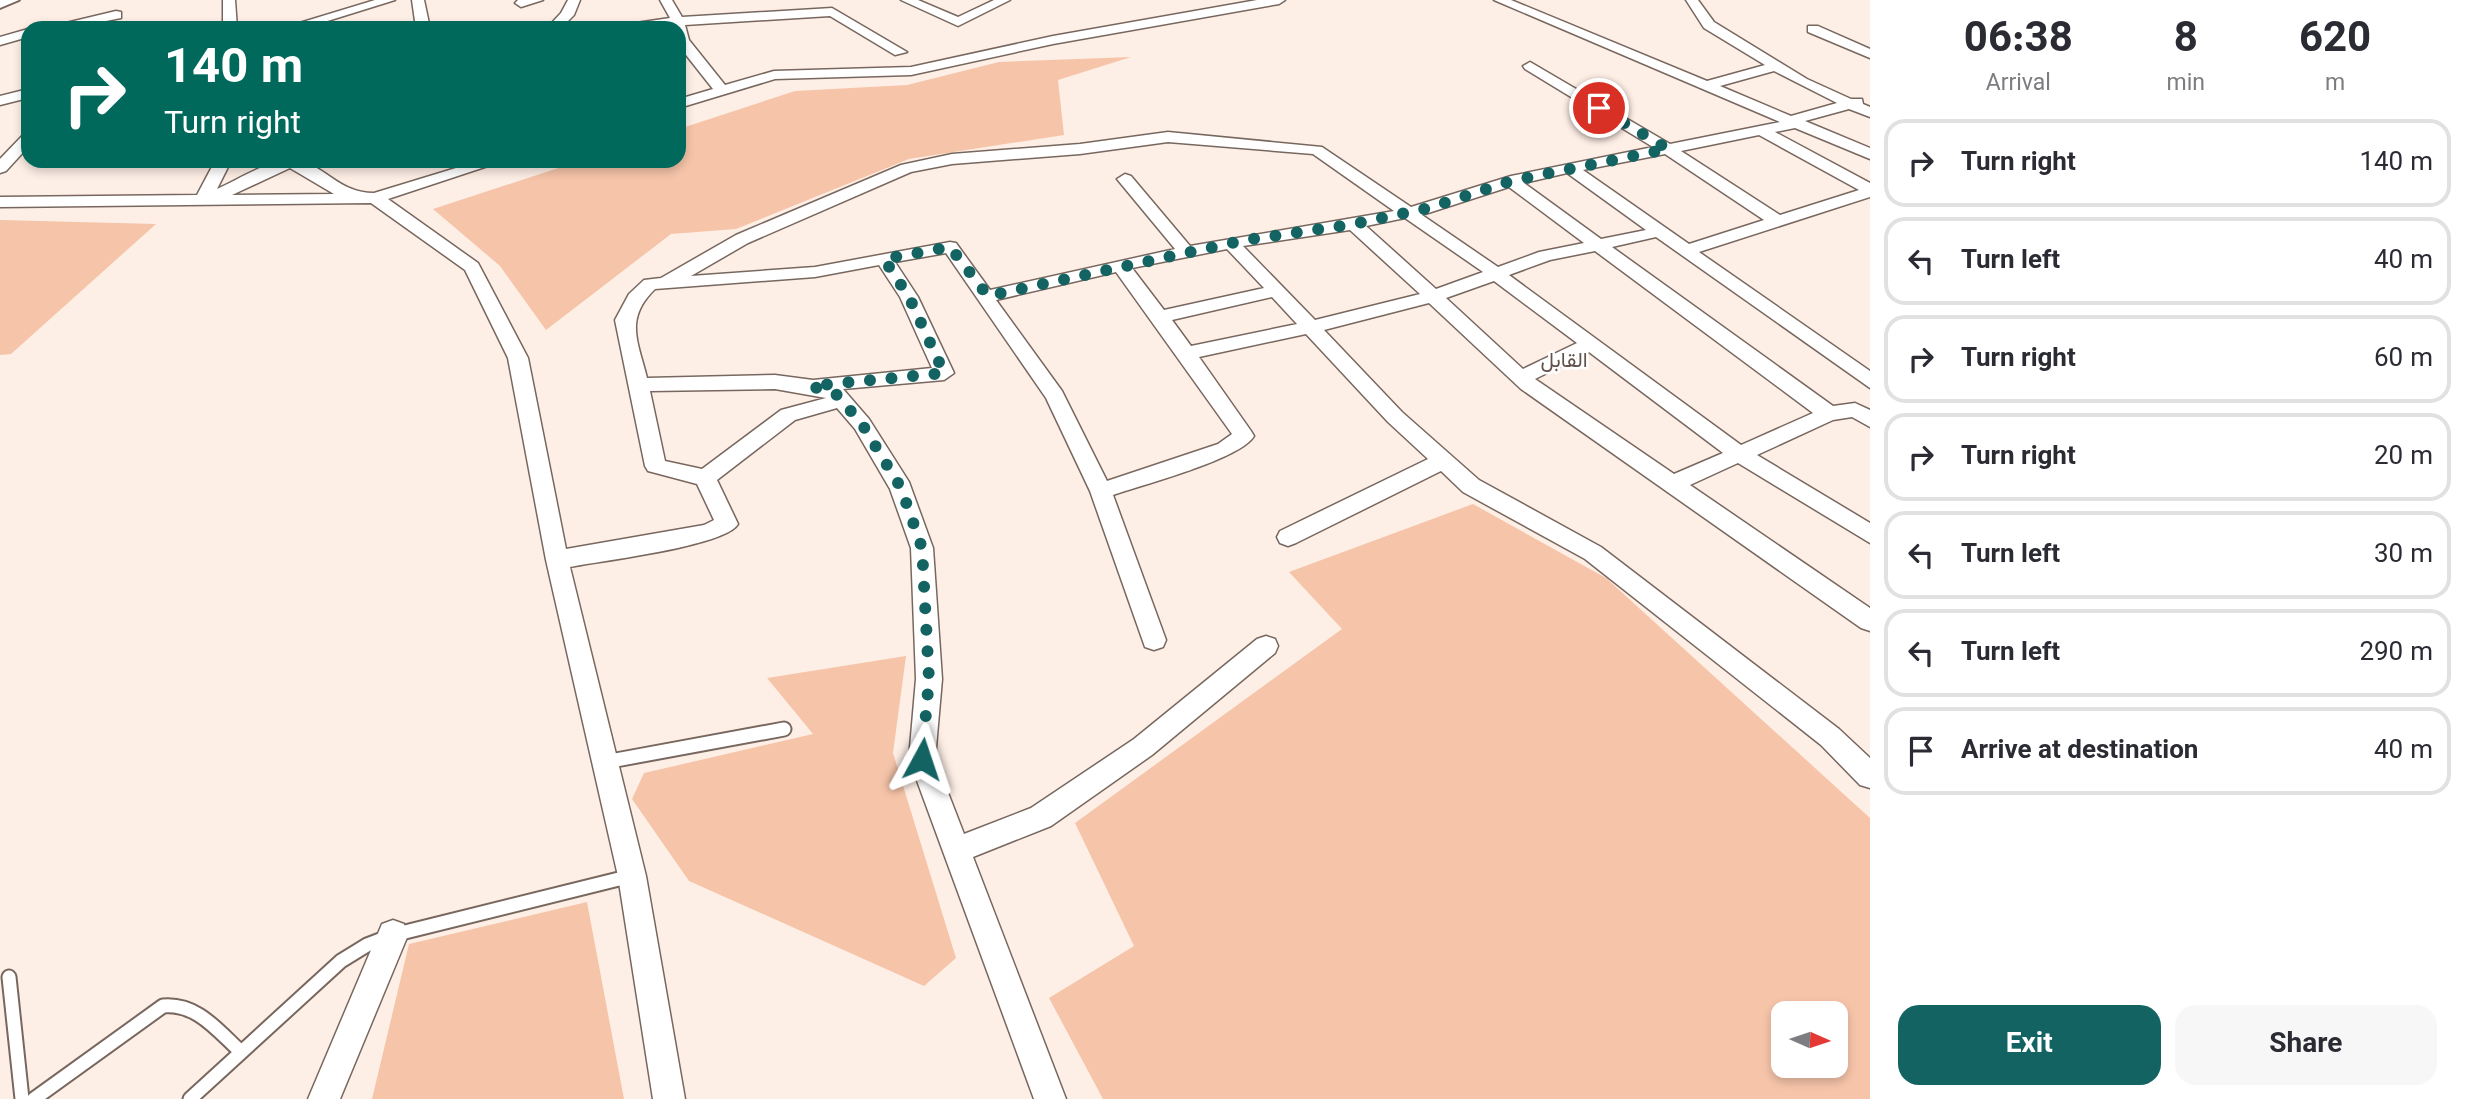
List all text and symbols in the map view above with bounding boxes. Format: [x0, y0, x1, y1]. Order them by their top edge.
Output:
text: 06:38 [1964, 8, 2073, 74]
text: 8 [2174, 8, 2198, 74]
text: 620 [2299, 8, 2371, 74]
text: 140 m [164, 32, 303, 108]
icon: right [49, 49, 140, 140]
text: Arrival [1986, 66, 2051, 102]
text: min [2167, 66, 2205, 102]
text: m [2325, 66, 2345, 102]
pin [1569, 78, 1629, 138]
icon: arrive [1580, 89, 1618, 127]
text: Turn right [164, 100, 301, 150]
text: Turn right [1961, 143, 2076, 184]
text: 140 m [2359, 143, 2433, 184]
icon: right [1902, 144, 1940, 182]
text: Turn left [1961, 241, 2060, 282]
text: 40 m [2374, 241, 2433, 282]
icon: left [1902, 242, 1940, 280]
text: Turn right [1961, 339, 2076, 380]
text: 60 m [2374, 339, 2433, 380]
icon: right [1902, 340, 1940, 378]
district label: القابل [1540, 345, 1588, 378]
text: Turn right [1961, 437, 2076, 478]
text: 20 m [2374, 437, 2433, 478]
icon: right [1902, 438, 1940, 476]
text: Turn left [1961, 535, 2060, 576]
text: 30 m [2374, 535, 2433, 576]
icon: left [1902, 536, 1940, 574]
text: Turn left [1961, 633, 2060, 674]
text: 290 m [2359, 633, 2433, 674]
icon: left [1902, 634, 1940, 672]
position arrow [885, 722, 959, 796]
text: Arrive at destination [1961, 731, 2198, 772]
text: 40 m [2374, 731, 2433, 772]
icon: arrive [1902, 732, 1940, 770]
north arrow [1771, 1001, 1848, 1078]
map controls [1771, 1001, 1848, 1078]
button: Exit [1898, 1005, 2161, 1085]
button: Share [2175, 1005, 2437, 1085]

